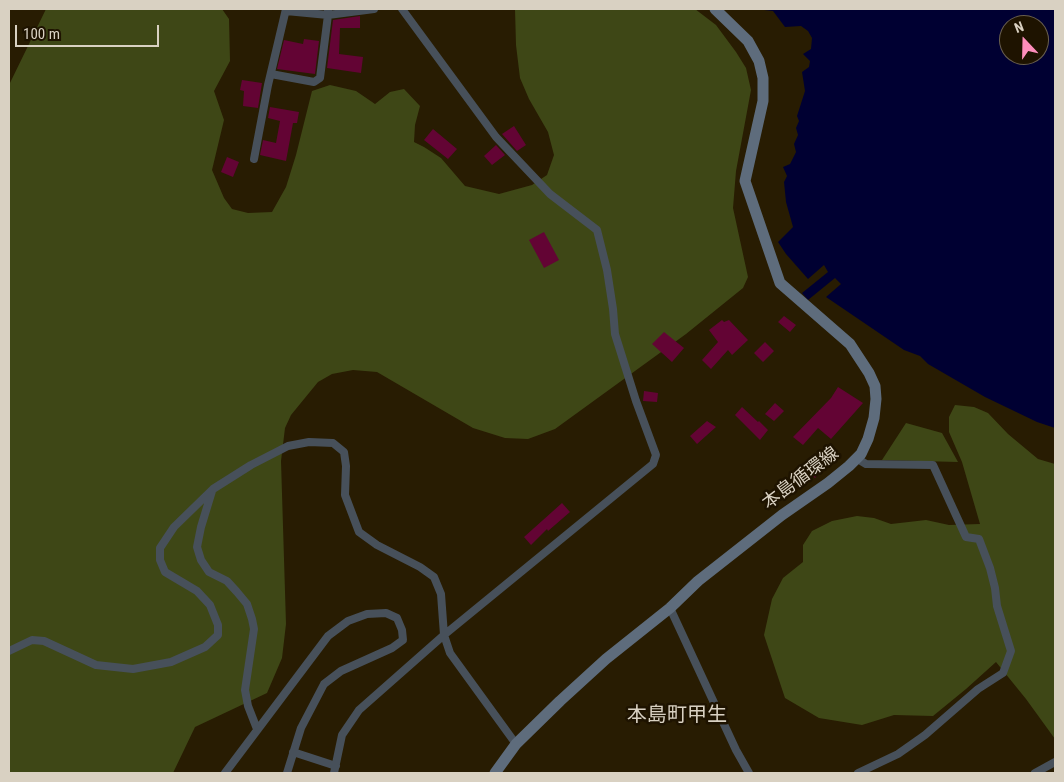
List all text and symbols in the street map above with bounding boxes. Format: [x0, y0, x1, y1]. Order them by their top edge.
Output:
scale bar [18, 15, 161, 47]
north arrow [999, 15, 1049, 65]
text: N [1012, 18, 1026, 36]
text: 100 m [23, 25, 60, 43]
street label: 本島循環線 [759, 443, 843, 515]
district label: 本島町甲生 [627, 704, 727, 728]

